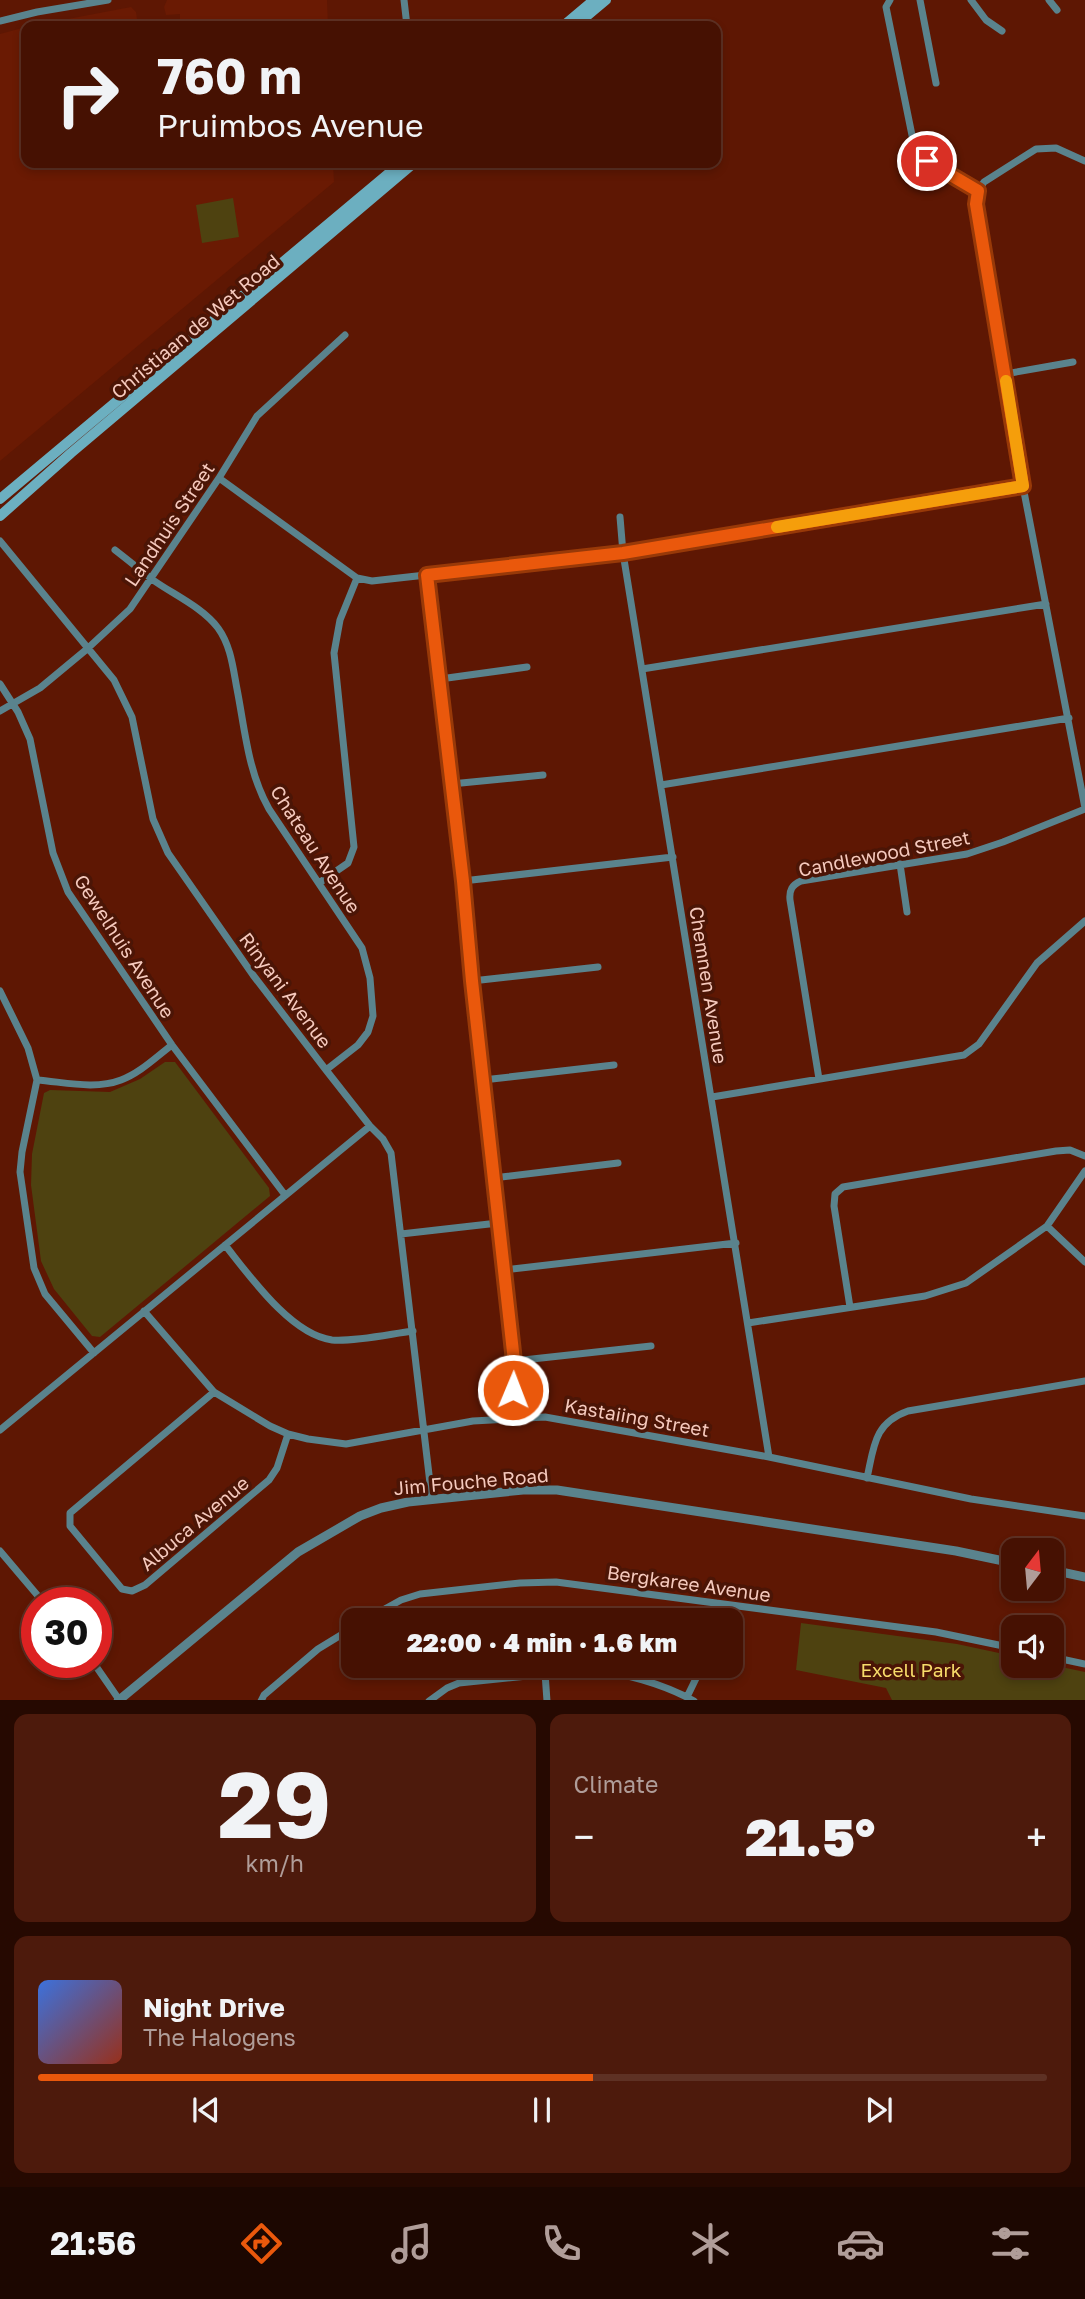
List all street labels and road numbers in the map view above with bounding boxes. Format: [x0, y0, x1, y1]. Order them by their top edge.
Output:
street label: Christiaan de Wet Road [106, 249, 284, 403]
street label: Landhuis Street [119, 458, 219, 590]
street label: Chateau Avenue [266, 781, 366, 917]
street label: Candlewood Street [796, 825, 972, 881]
street label: Gewelhuis Avenue [70, 870, 180, 1022]
street label: Chemnen Avenue [685, 905, 733, 1065]
street label: Rinyani Avenue [235, 928, 337, 1052]
street label: Kastaiing Street [563, 1393, 711, 1441]
street label: Jim Fouche Road [393, 1463, 549, 1499]
street label: Albuca Avenue [135, 1471, 253, 1575]
street label: Bergkaree Avenue [606, 1560, 772, 1606]

